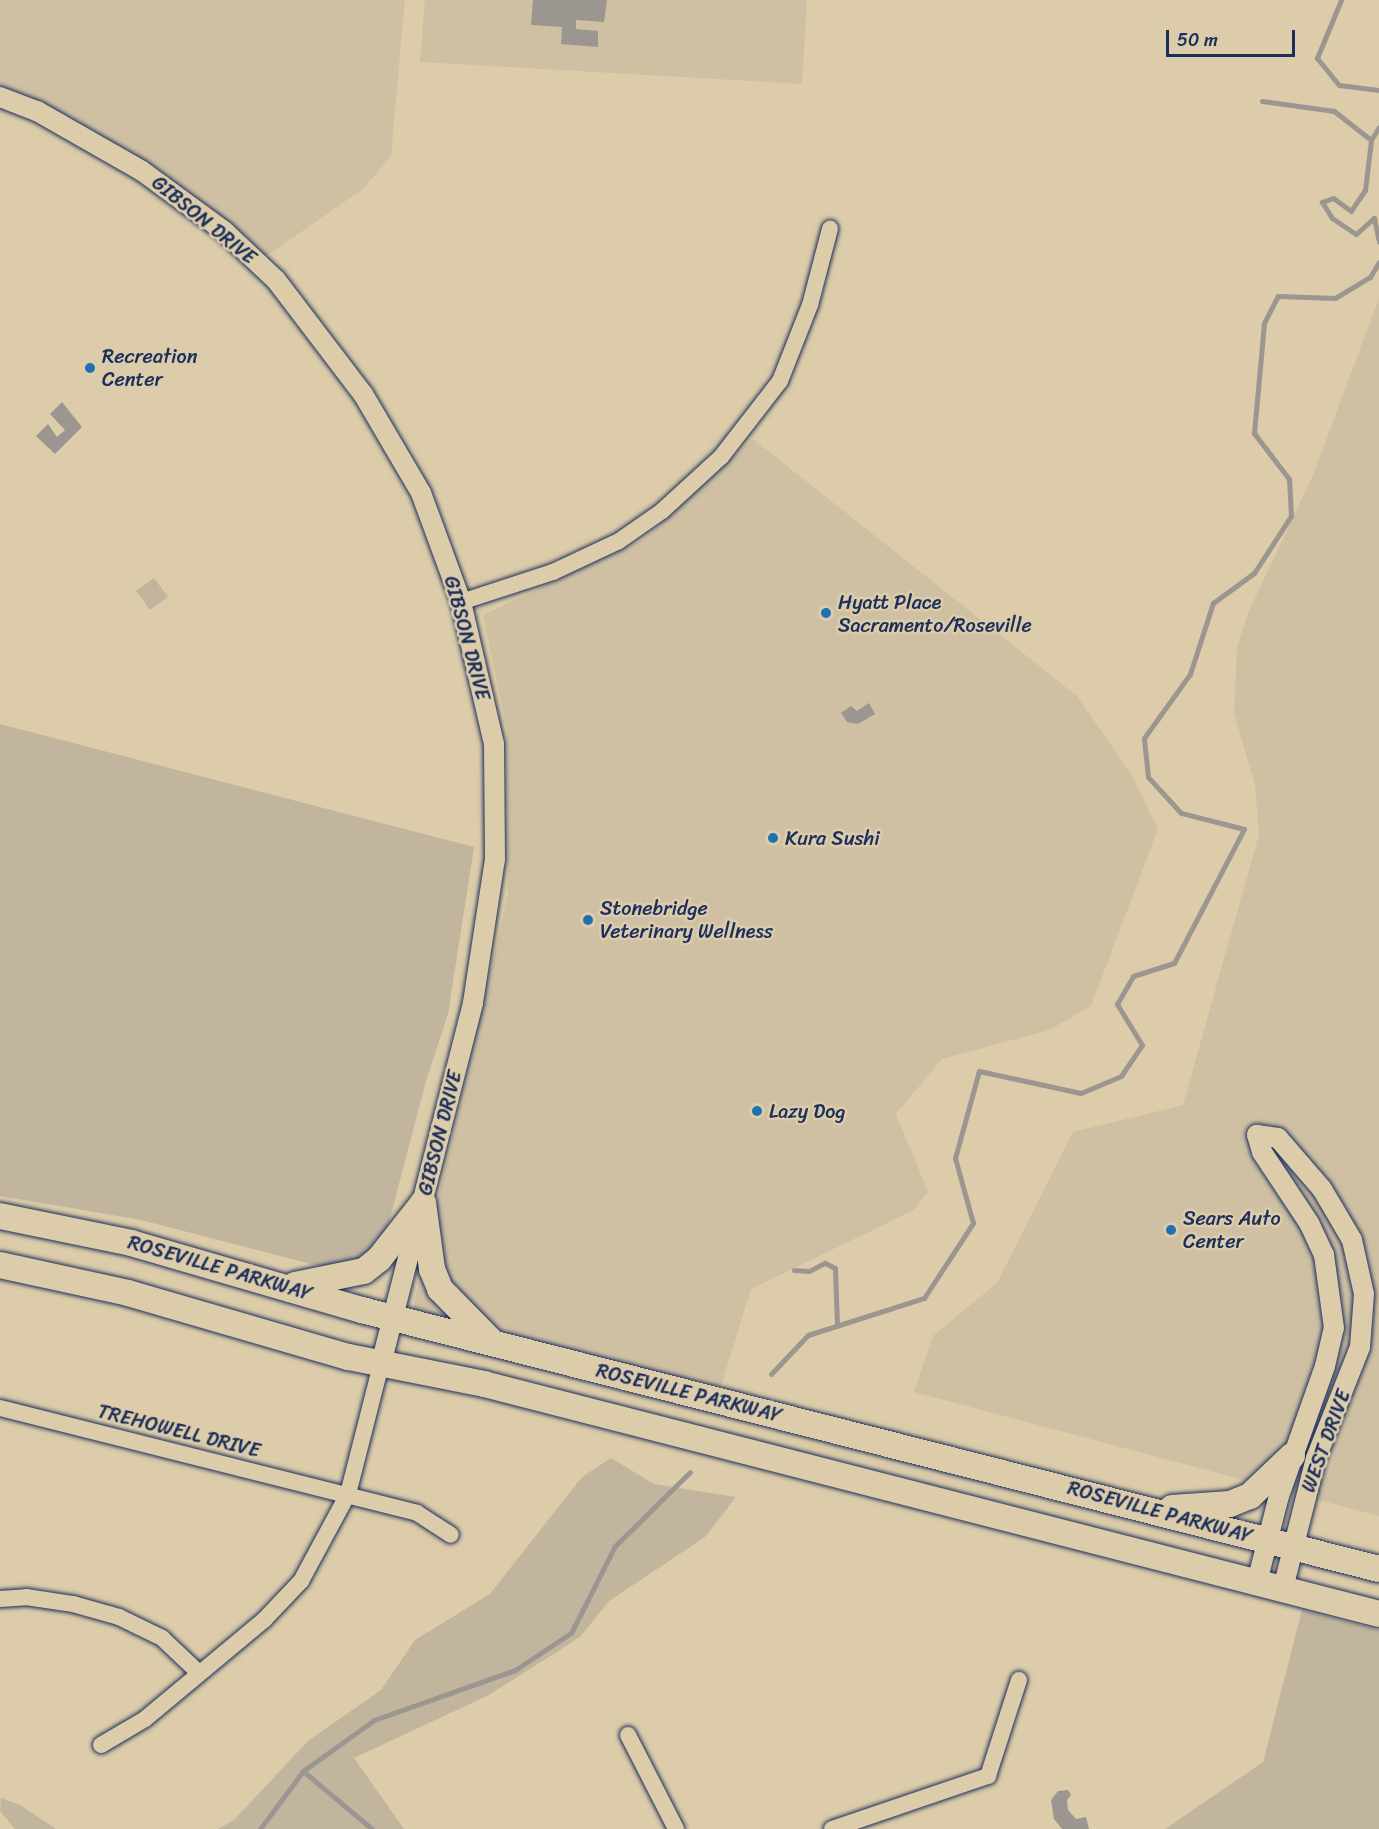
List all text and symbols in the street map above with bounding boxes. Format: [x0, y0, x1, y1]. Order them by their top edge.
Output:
scale bar [1169, 18, 1298, 56]
text: 50 m [1177, 24, 1218, 56]
street label: GIBSON DRIVE [146, 169, 262, 271]
place label: Recreation Center [102, 344, 197, 391]
marker: Recreation Center [83, 361, 97, 375]
street label: GIBSON DRIVE [438, 572, 496, 704]
place label: Hyatt Place Sacramento/Roseville [838, 590, 1032, 637]
marker: Hyatt Place Sacramento/Roseville [819, 606, 833, 620]
place label: Kura Sushi [785, 826, 880, 850]
marker: Kura Sushi [766, 831, 780, 845]
place label: Stonebridge Veterinary Wellness [600, 897, 775, 944]
marker: Stonebridge Veterinary Wellness [581, 913, 595, 927]
street label: GIBSON DRIVE [413, 1067, 467, 1199]
place label: Lazy Dog [769, 1099, 846, 1123]
marker: Lazy Dog [750, 1104, 764, 1118]
place label: Sears Auto Center [1183, 1206, 1281, 1253]
marker: Sears Auto Center [1164, 1223, 1178, 1237]
street label: ROSEVILLE PARKWAY [127, 1231, 313, 1305]
street label: ROSEVILLE PARKWAY [595, 1359, 783, 1427]
street label: WEST DRIVE [1296, 1386, 1356, 1496]
street label: TREHOWELL DRIVE [95, 1399, 263, 1463]
street label: ROSEVILLE PARKWAY [1067, 1476, 1253, 1548]

